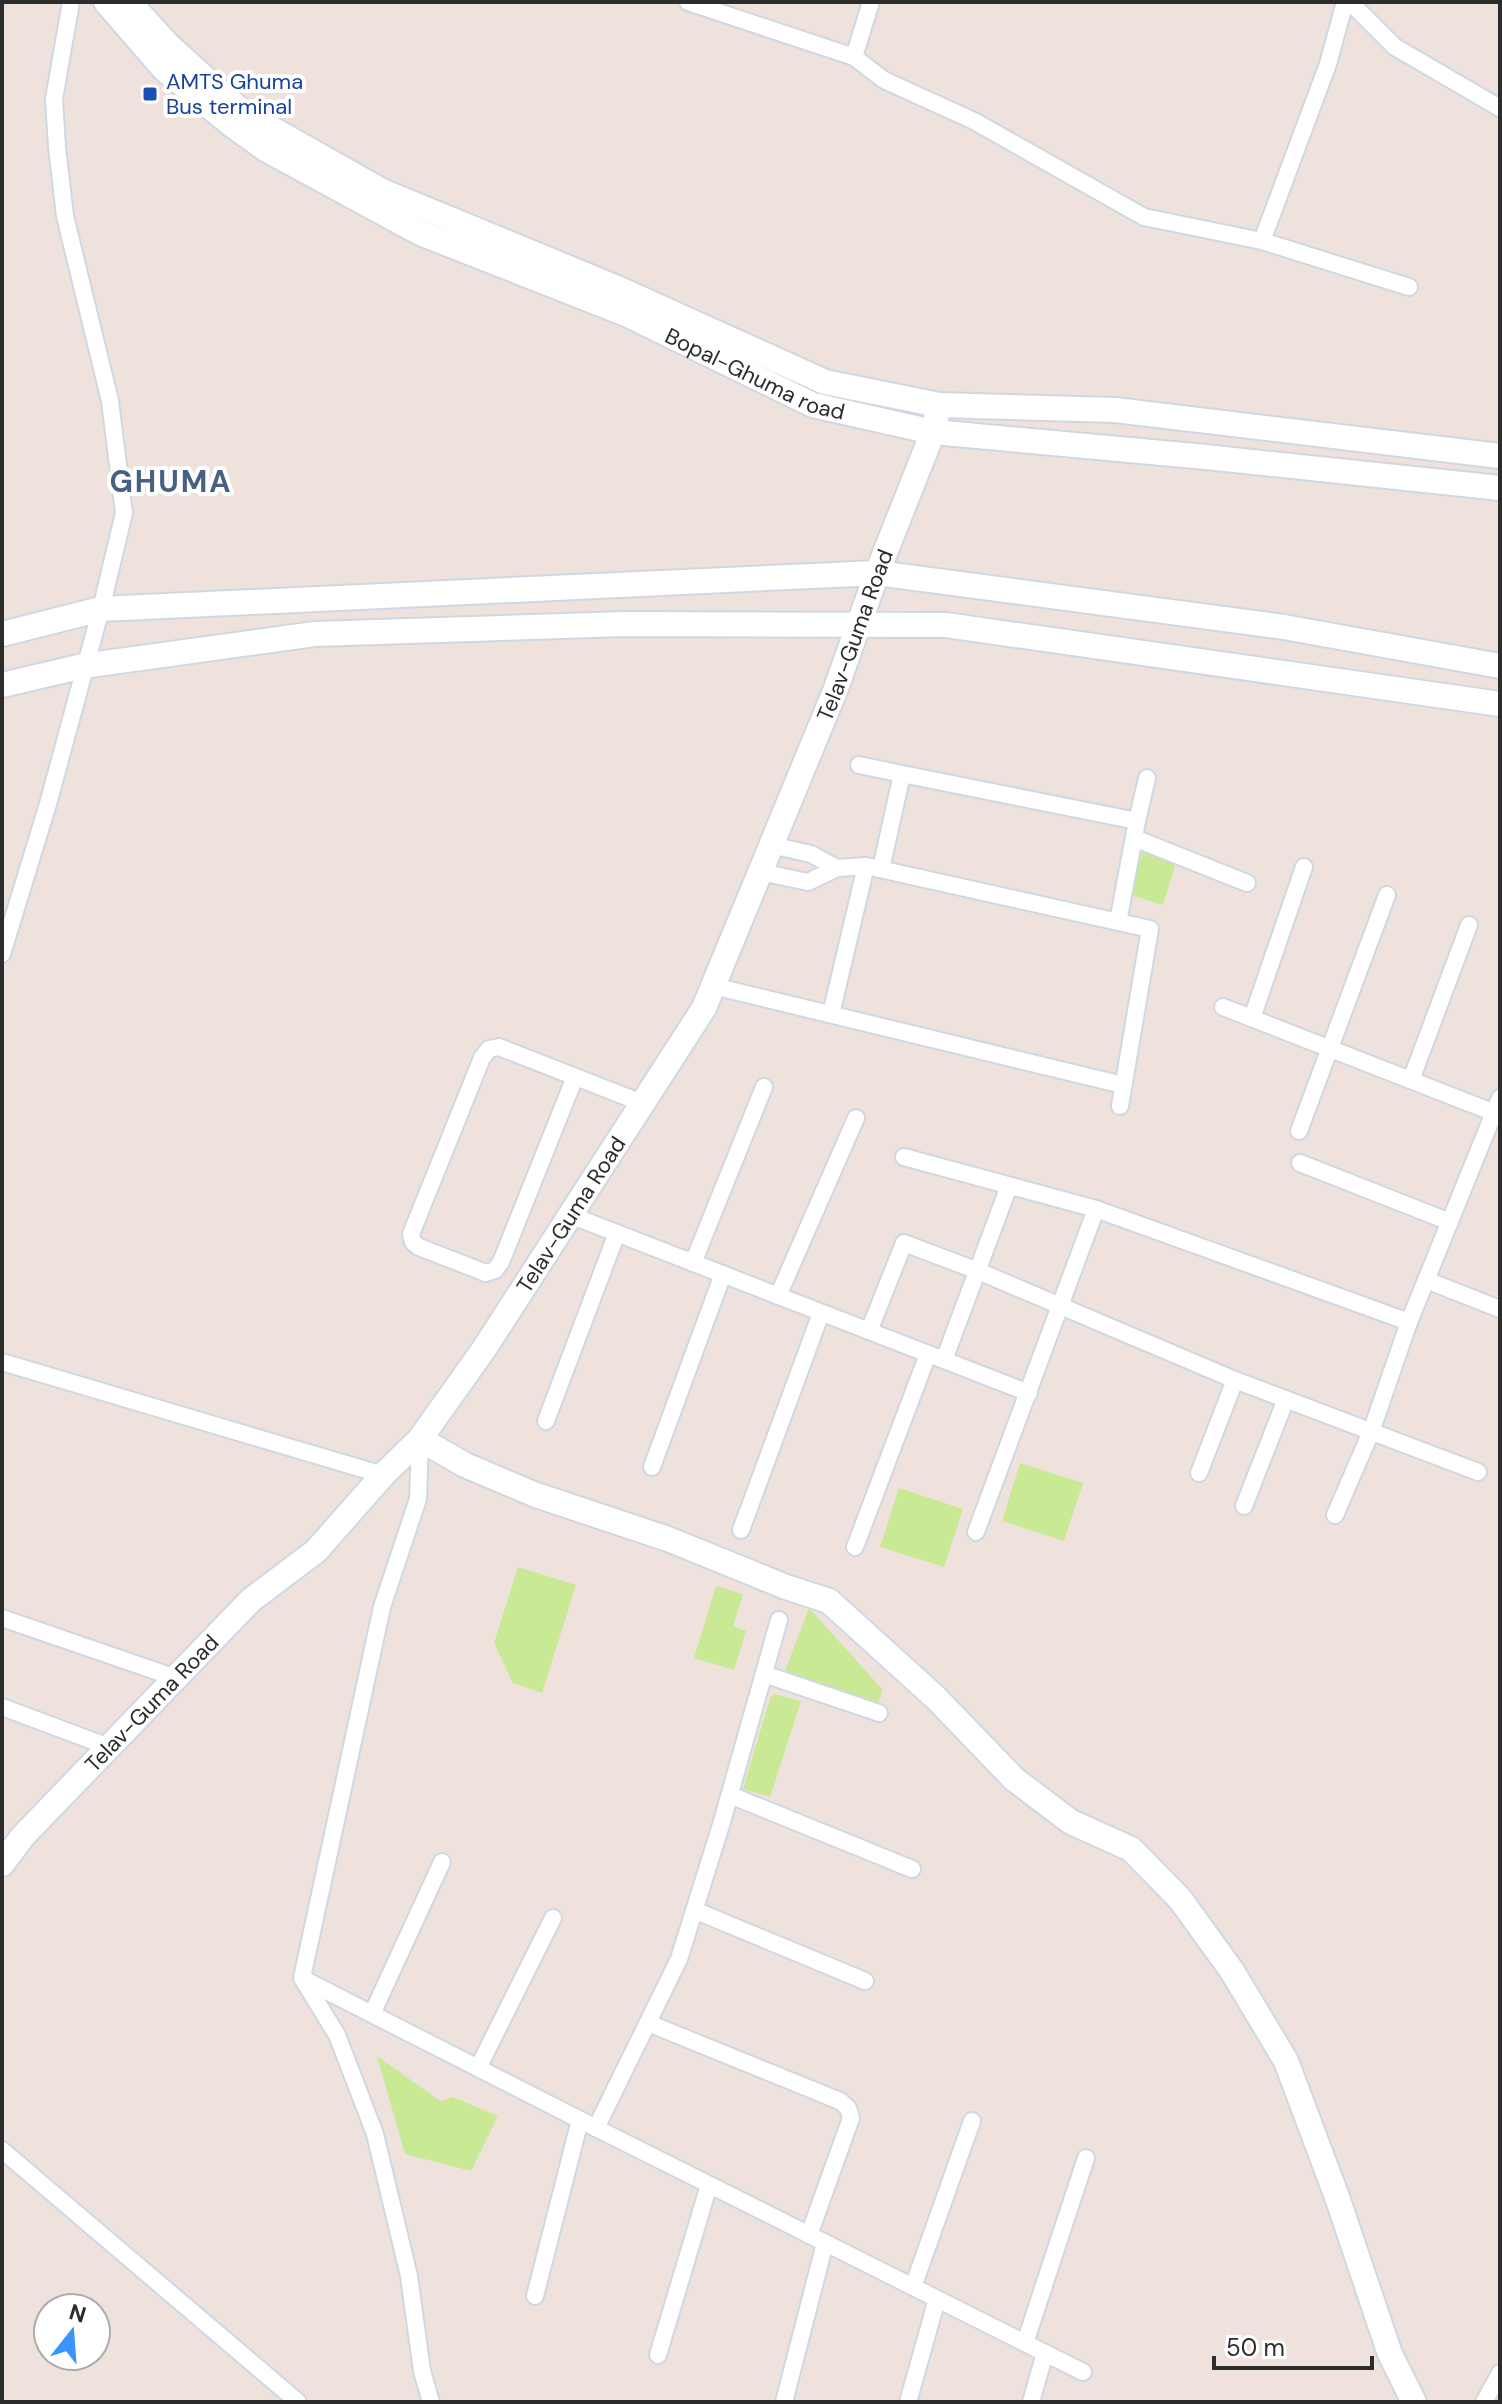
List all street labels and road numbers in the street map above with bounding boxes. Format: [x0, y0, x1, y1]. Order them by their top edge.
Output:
street label: Bopal-Ghuma road [661, 321, 848, 426]
street label: Telav-Guma Road [810, 545, 899, 725]
street label: Telav-Guma Road [510, 1131, 632, 1298]
street label: Telav-Guma Road [78, 1628, 225, 1778]

